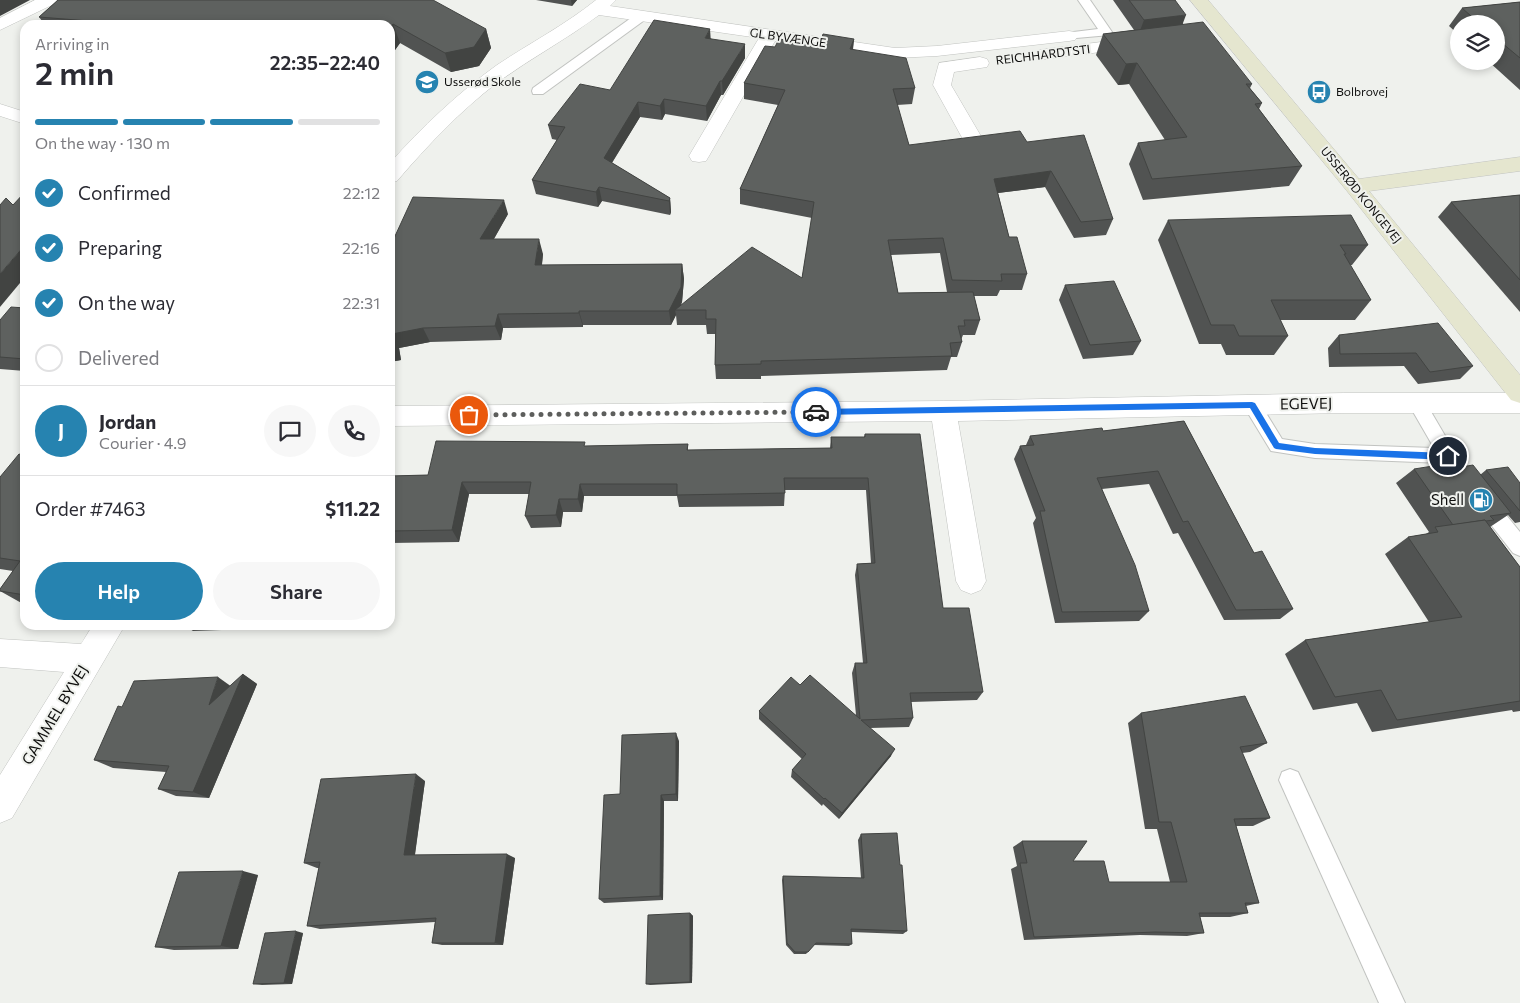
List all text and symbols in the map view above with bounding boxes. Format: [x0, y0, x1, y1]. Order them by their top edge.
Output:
map controls [1450, 15, 1505, 70]
button: layers [1450, 15, 1505, 70]
street label: GL BYVÆNGE [749, 25, 827, 49]
text: Arriving in [35, 34, 109, 53]
street label: REICHHARDTSTI [995, 41, 1091, 67]
text: 22:35–22:40 [270, 51, 380, 74]
text: 2 min [35, 52, 114, 92]
school or university icon: Usserød Skole [414, 69, 440, 95]
place label: Usserød Skole [444, 74, 521, 88]
bus stop icon: Bolbrovej [1306, 79, 1332, 105]
place label: Bolbrovej [1336, 84, 1388, 98]
text: On the way · 130 m [35, 133, 170, 152]
street label: USSERØD KONGEVEJ [1318, 143, 1405, 246]
icon: check [35, 179, 63, 207]
text: Confirmed [78, 181, 171, 204]
text: 22:12 [343, 183, 380, 202]
icon: check [35, 234, 63, 262]
text: Preparing [78, 236, 162, 259]
text: 22:16 [342, 238, 380, 257]
icon: check [35, 289, 63, 317]
text: On the way [78, 291, 175, 314]
text: 22:31 [343, 293, 380, 312]
text: Delivered [78, 346, 159, 369]
courier [791, 387, 841, 437]
pin [448, 394, 490, 436]
street label: EGEVEJ [1280, 394, 1332, 412]
icon: car [802, 398, 830, 426]
icon: bag [455, 401, 483, 429]
button: chat [264, 405, 316, 457]
button: phone [328, 405, 380, 457]
text: Jordan [99, 410, 156, 433]
text: J [58, 419, 64, 442]
text: Courier · 4.9 [99, 433, 186, 452]
pin [1427, 435, 1469, 477]
icon: home [1434, 442, 1462, 470]
fuel station icon: Shell [1468, 487, 1494, 513]
place label: Shell [1431, 490, 1464, 508]
text: Order #7463 [35, 497, 146, 520]
text: $11.22 [325, 497, 380, 520]
button: Help [35, 562, 203, 620]
button: Share [213, 562, 380, 620]
street label: GAMMEL BYVEJ [17, 661, 91, 768]

